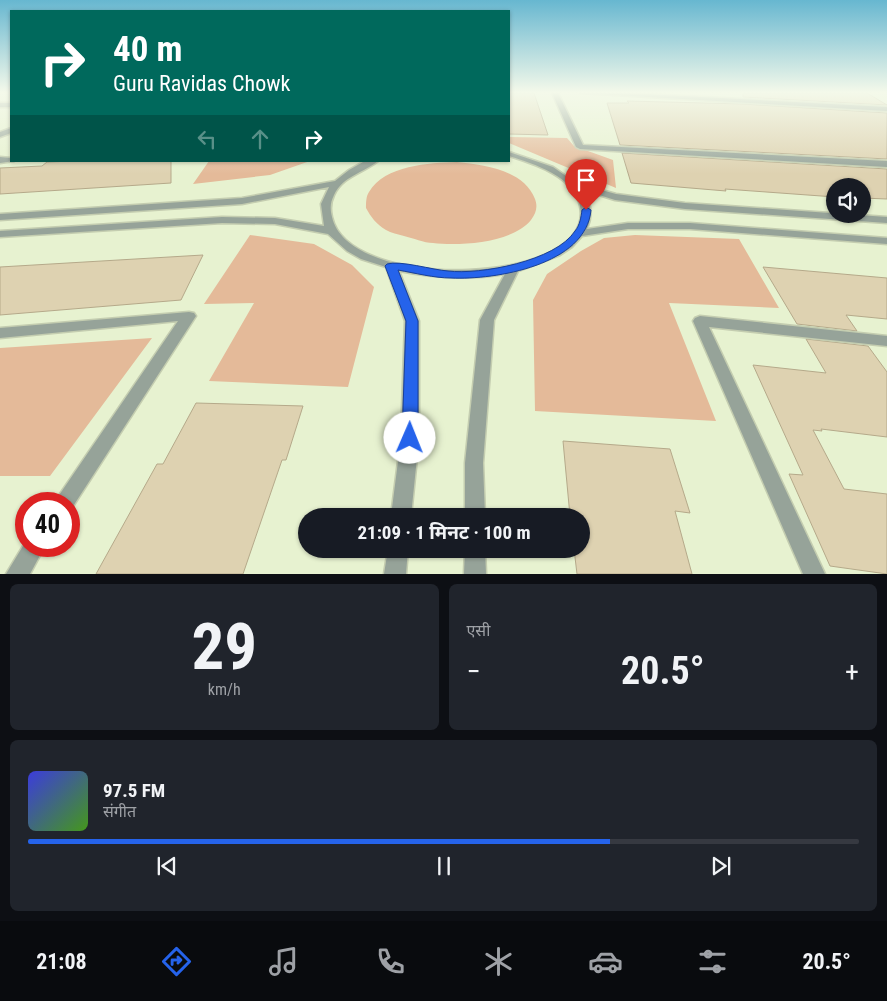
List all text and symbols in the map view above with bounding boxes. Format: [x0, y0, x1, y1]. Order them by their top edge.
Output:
text: 40 m [113, 29, 182, 70]
icon: right [30, 30, 95, 95]
text: Guru Ravidas Chowk [113, 71, 290, 96]
icon: left [193, 125, 221, 153]
icon: ahead [246, 125, 274, 153]
icon: right [299, 125, 327, 153]
pin [565, 159, 607, 210]
icon: arrive [572, 166, 600, 194]
map controls [826, 178, 871, 223]
button: sound [826, 178, 871, 223]
position arrow [383, 411, 435, 463]
speed limit sign: 40 [15, 492, 80, 557]
text: 21:09 · 1 मिनट · 100 m [357, 521, 531, 544]
text: 29 [191, 609, 257, 685]
text: एसी [467, 621, 490, 640]
text: 20.5° [621, 649, 705, 693]
text: − [467, 655, 481, 688]
text: + [845, 655, 859, 688]
text: km/h [208, 680, 241, 699]
text: 97.5 FM [103, 779, 165, 802]
text: संगीत [103, 802, 136, 821]
icon: previous [153, 852, 181, 880]
icon: pause [430, 852, 458, 880]
icon: next [707, 852, 735, 880]
icon: directions [159, 944, 194, 979]
icon: music [266, 944, 301, 979]
icon: phone [373, 944, 408, 979]
icon: climate [481, 944, 516, 979]
icon: car [588, 944, 623, 979]
icon: filters [695, 944, 730, 979]
text: 21:08 [36, 949, 87, 974]
text: 20.5° [802, 949, 851, 974]

